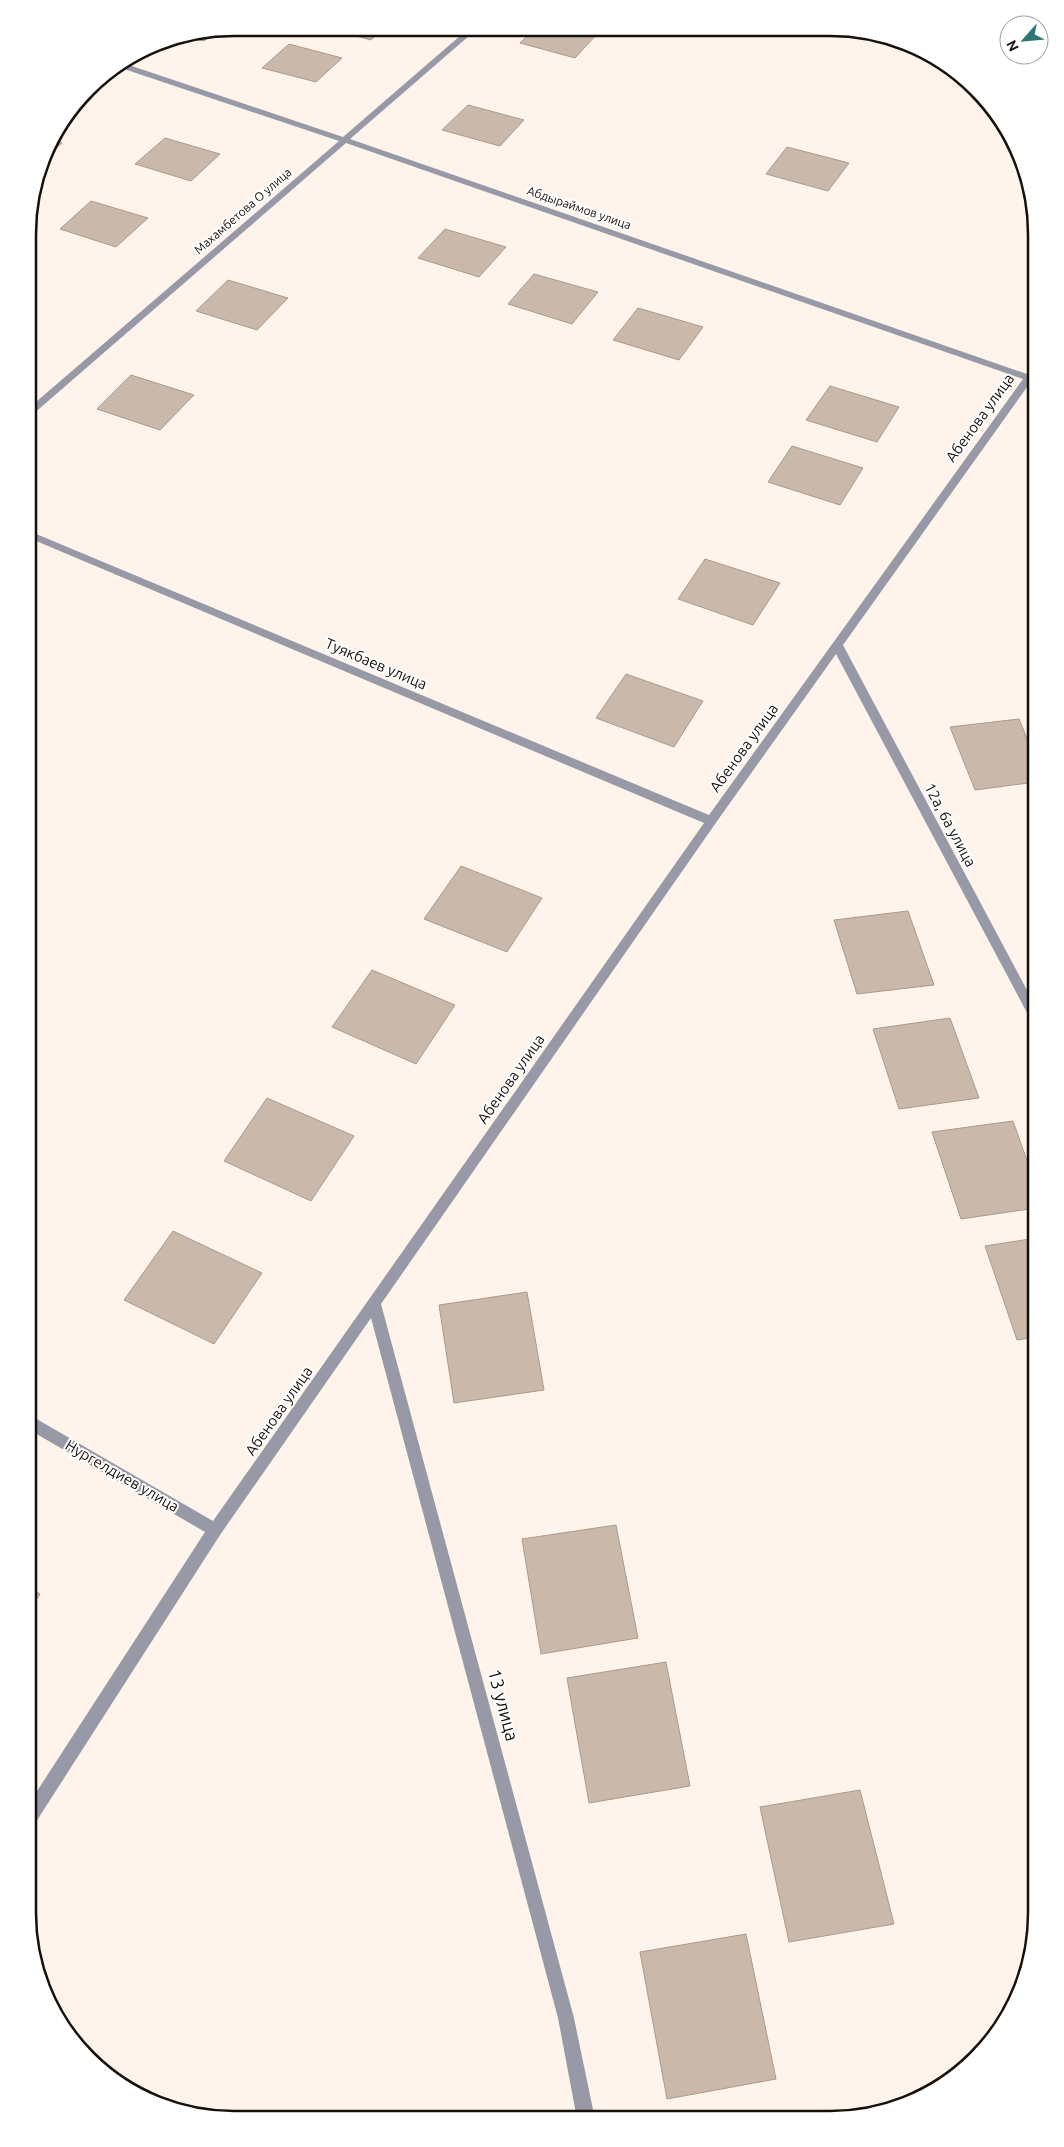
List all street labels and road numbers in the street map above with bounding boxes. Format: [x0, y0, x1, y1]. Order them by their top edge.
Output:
street label: Махамбетова О улица [192, 165, 294, 256]
street label: Абдыраймов улица [525, 184, 633, 231]
street label: Абенова улица [942, 370, 1017, 465]
street label: Туякбаев улица [323, 634, 430, 693]
street label: Абенова улица [706, 700, 781, 795]
street label: 12а, 6а улица [921, 780, 980, 870]
street label: Абенова улица [474, 1031, 548, 1127]
street label: Абенова улица [242, 1363, 316, 1459]
street label: Нургелдиев улица [62, 1436, 182, 1515]
street label: 13 улица [485, 1667, 523, 1743]

